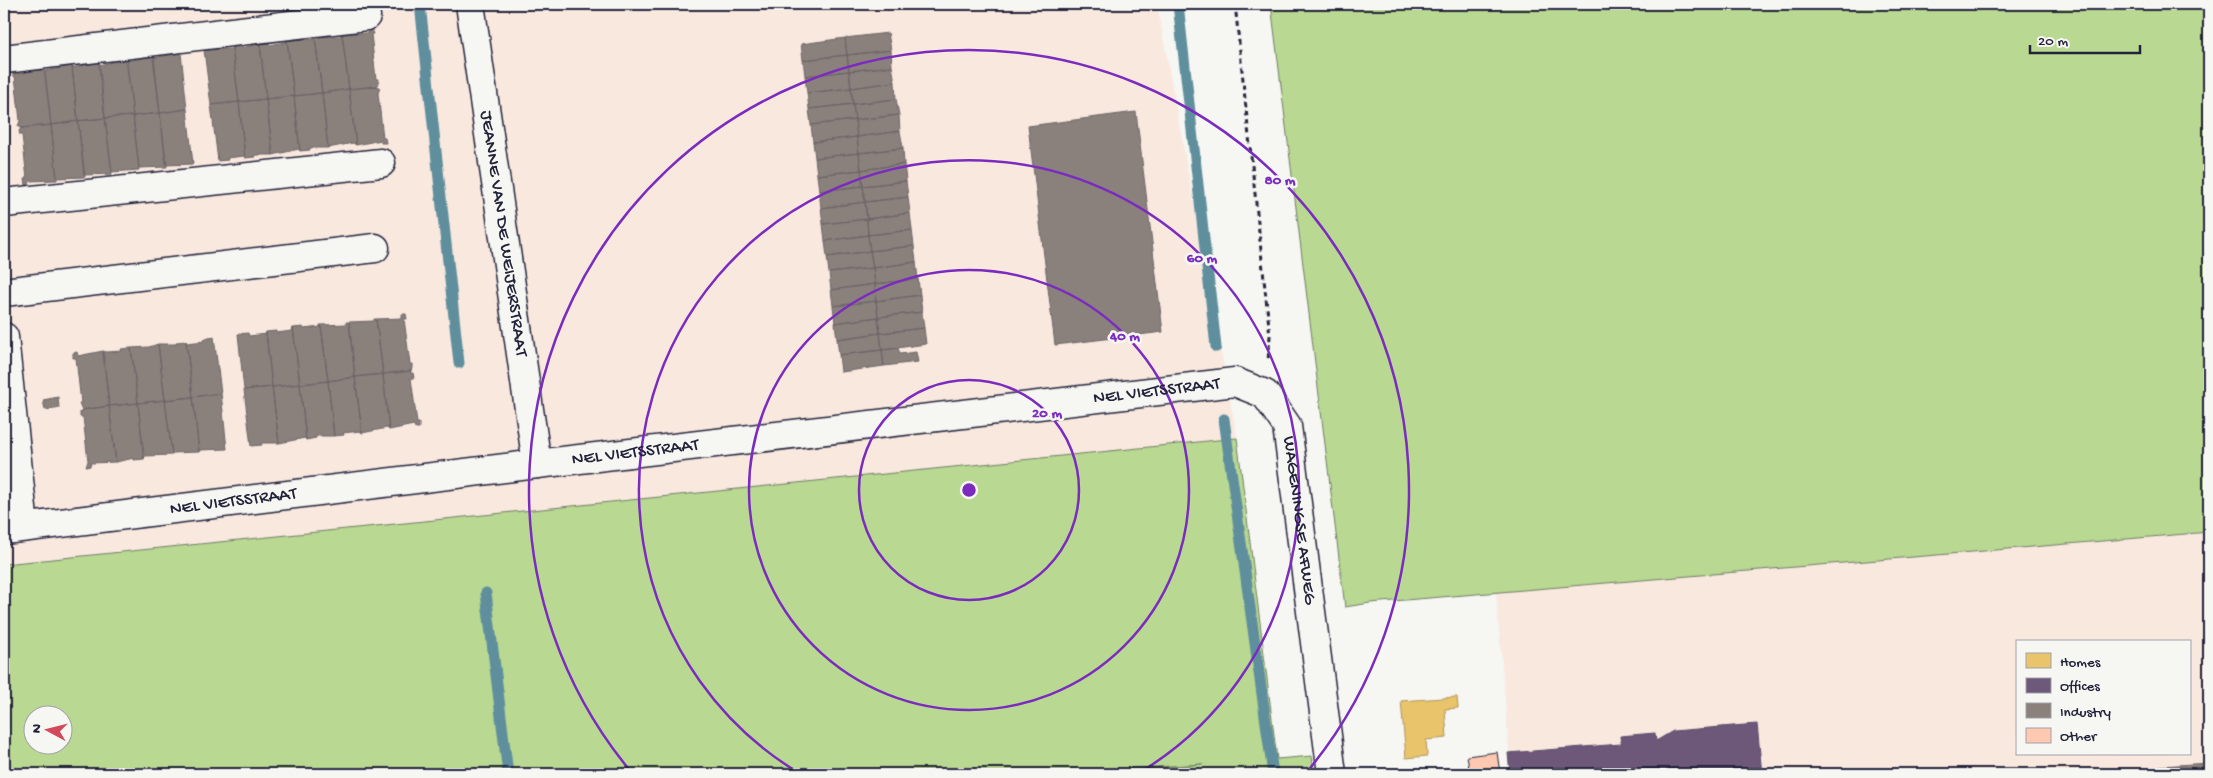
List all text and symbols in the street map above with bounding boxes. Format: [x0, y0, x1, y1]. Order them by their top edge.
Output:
scale bar [2030, 22, 2140, 54]
text: 20 m [2038, 33, 2068, 51]
street label: JEANNE VAN DE WEIJERSTRAAT [475, 109, 532, 359]
text: 80 m [1265, 172, 1296, 190]
text: 60 m [1187, 250, 1218, 268]
text: 40 m [1109, 328, 1140, 346]
street label: NEL VIETSSTRAAT [1092, 373, 1222, 409]
text: 20 m [1032, 405, 1062, 423]
street label: NEL VIETSSTRAAT [571, 434, 701, 470]
street label: WAGENINGSE AFWEG [1278, 435, 1321, 606]
centre of rings [960, 481, 978, 499]
street label: NEL VIETSSTRAAT [169, 483, 299, 520]
legend [2016, 640, 2190, 756]
text: Homes [2060, 654, 2101, 672]
text: Offices [2060, 678, 2100, 696]
text: Industry [2060, 704, 2112, 722]
north arrow [22, 706, 72, 756]
text: N [29, 723, 47, 734]
text: Other [2060, 728, 2098, 746]

